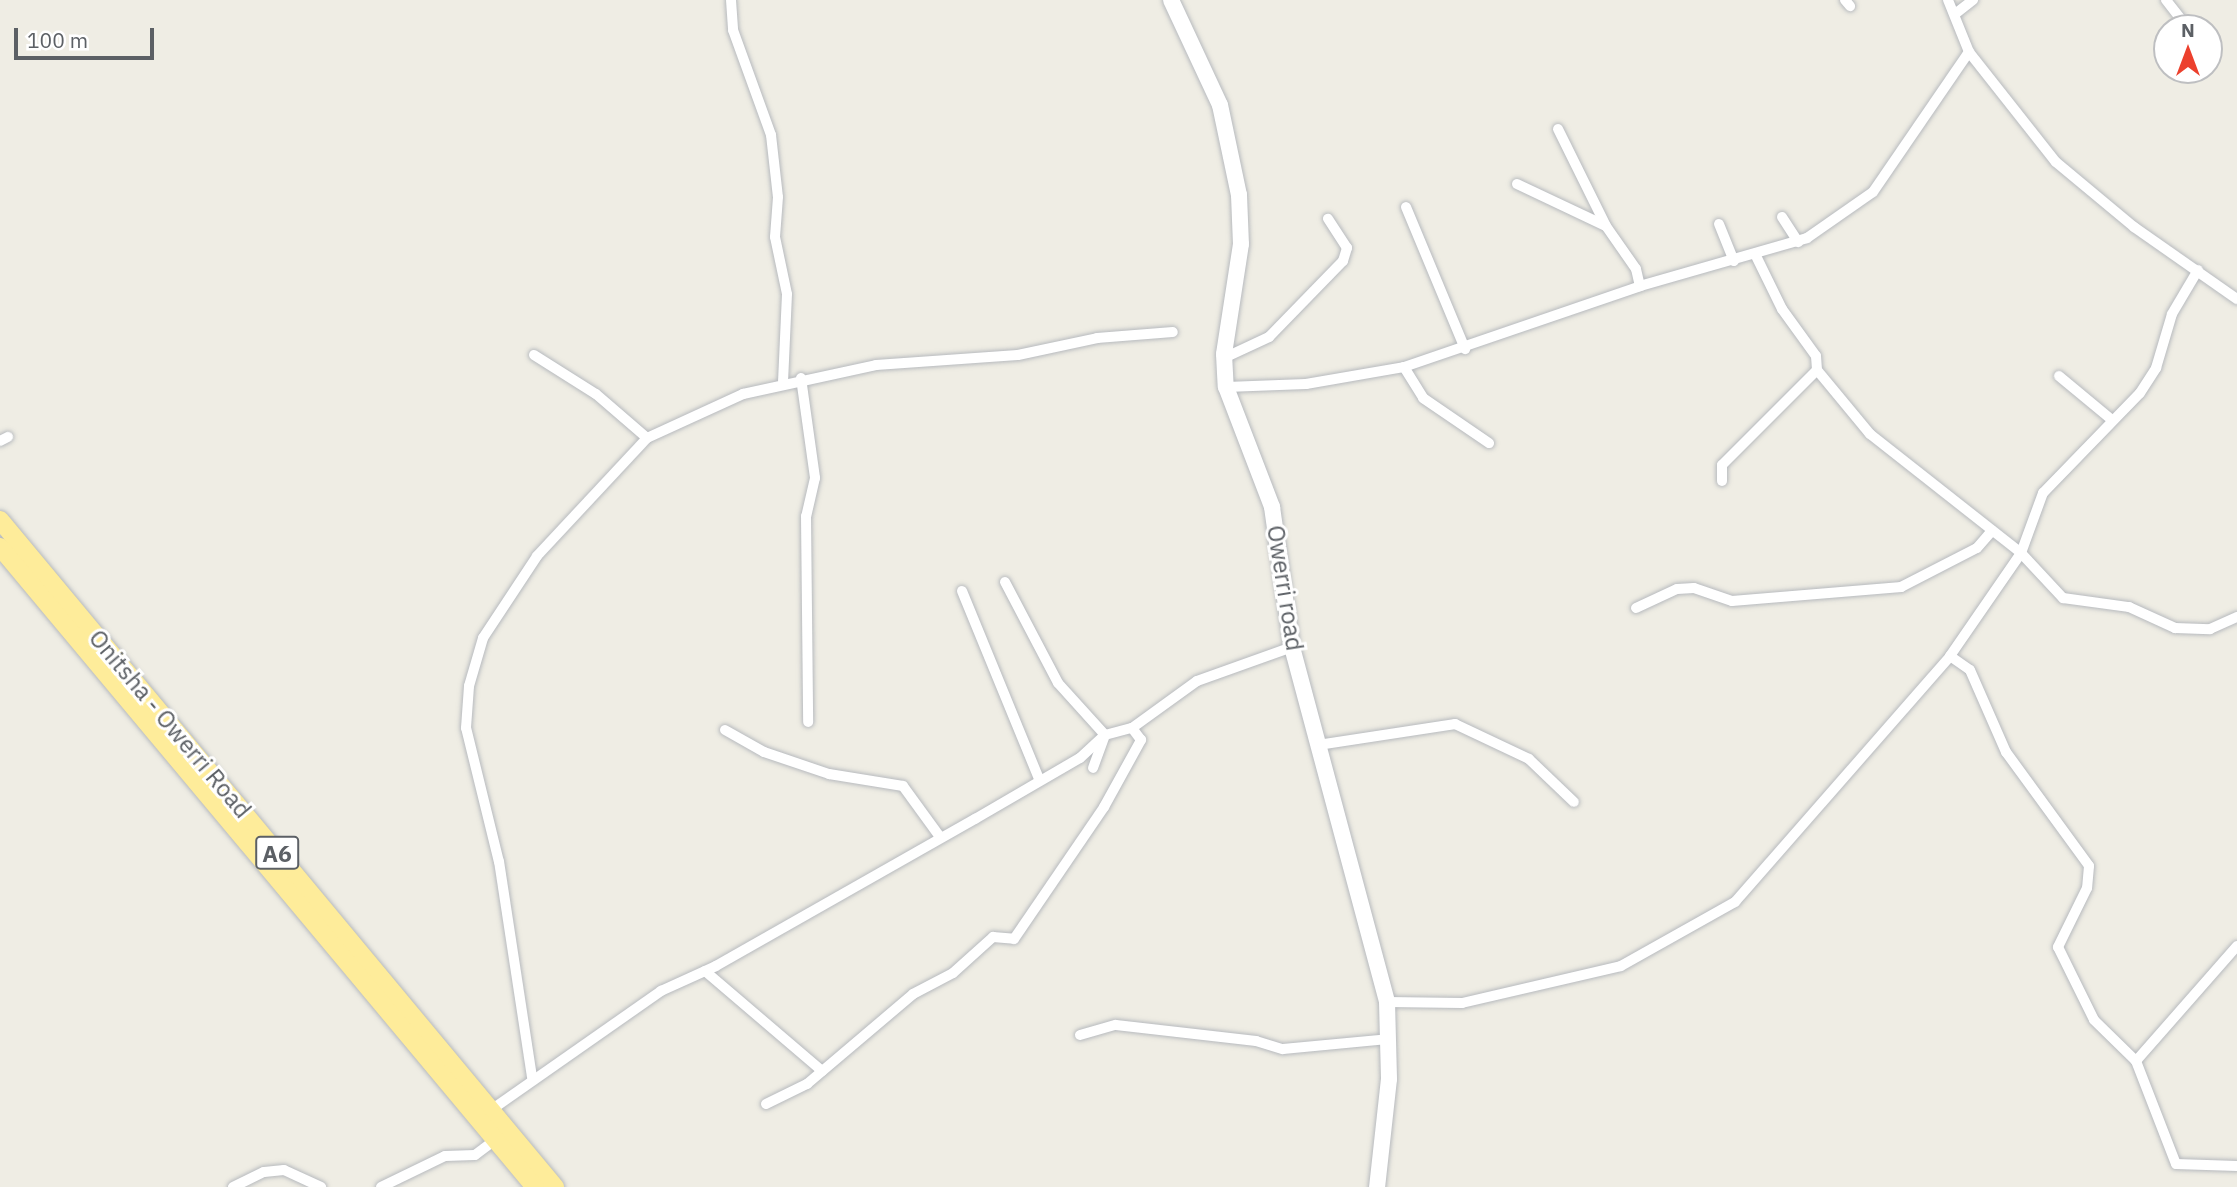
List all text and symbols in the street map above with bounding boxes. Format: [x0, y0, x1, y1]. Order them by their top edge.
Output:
scale bar [18, 14, 158, 58]
north arrow [2153, 14, 2223, 84]
text: N [2181, 18, 2195, 42]
text: 100 m [27, 26, 88, 54]
street label: Owerri road [1261, 523, 1309, 653]
street label: Onitsha - Owerri Road [83, 624, 257, 824]
road number: A6 [254, 834, 300, 873]

